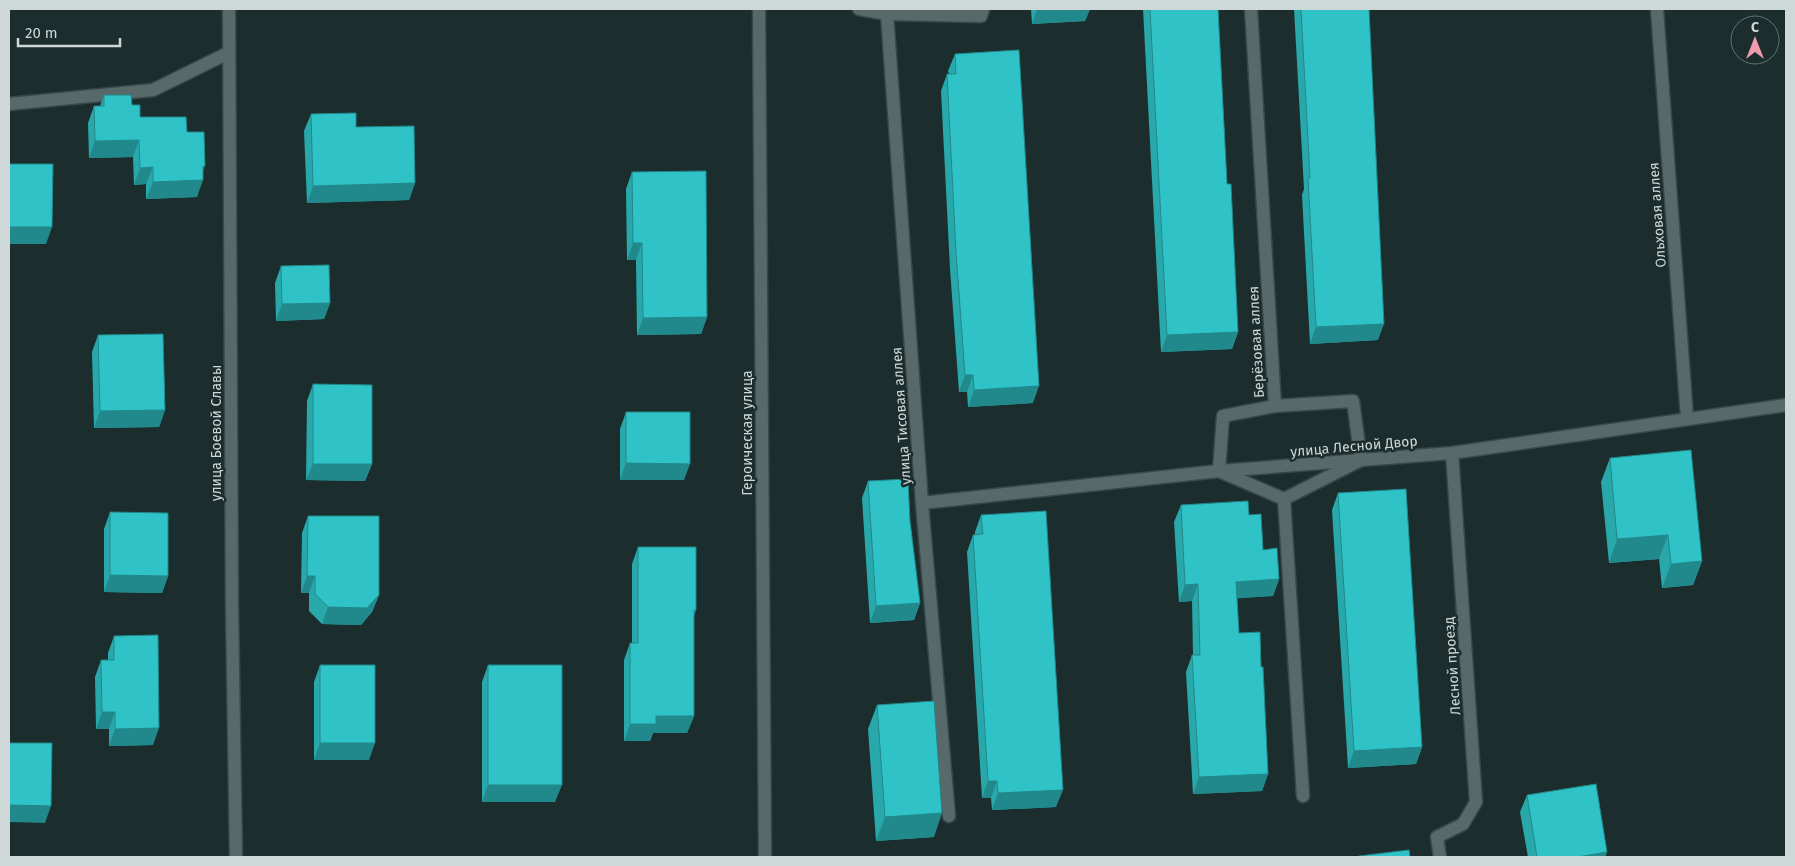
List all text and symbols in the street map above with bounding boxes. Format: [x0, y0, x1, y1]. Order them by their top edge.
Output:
scale bar [18, 15, 120, 47]
north arrow [1730, 15, 1780, 65]
text: С [1751, 19, 1759, 36]
text: 20 m [25, 24, 58, 42]
street label: Ольховая аллея [1645, 162, 1670, 268]
street label: Берёзовая аллея [1245, 286, 1268, 398]
street label: улица Тисовая аллея [888, 346, 915, 486]
street label: улица Боевой Славы [208, 365, 225, 501]
street label: Героическая улица [739, 370, 756, 496]
street label: улица Лесной Двор [1290, 432, 1418, 461]
street label: Лесной проезд [1441, 616, 1464, 716]

